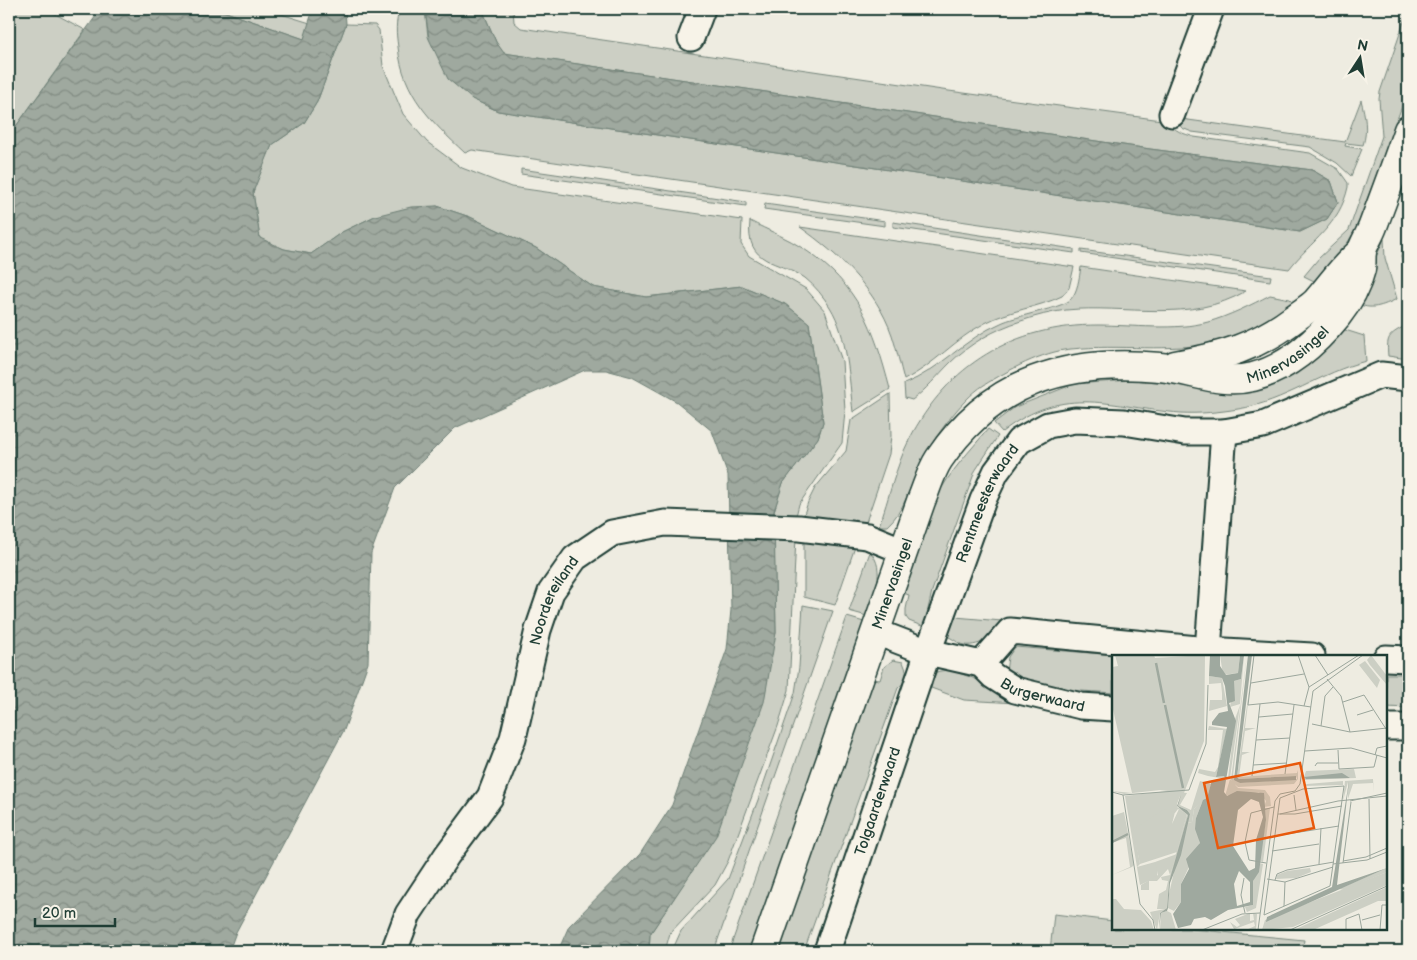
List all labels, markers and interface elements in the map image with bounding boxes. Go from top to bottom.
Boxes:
north arrow [1334,32,1384,82]
text: N [1356,36,1370,55]
street label: Minervasingel [1244,322,1333,388]
street label: Rentmeesterwaard [952,440,1023,565]
street label: Minervasingel [867,536,917,632]
street label: Noordereiland [525,552,583,647]
inset map [1112,655,1387,930]
street label: Burgerwaard [997,673,1087,716]
street label: Tolgaarderwaard [850,744,905,858]
scale bar [35,895,115,927]
text: 20 m [42,904,76,923]

